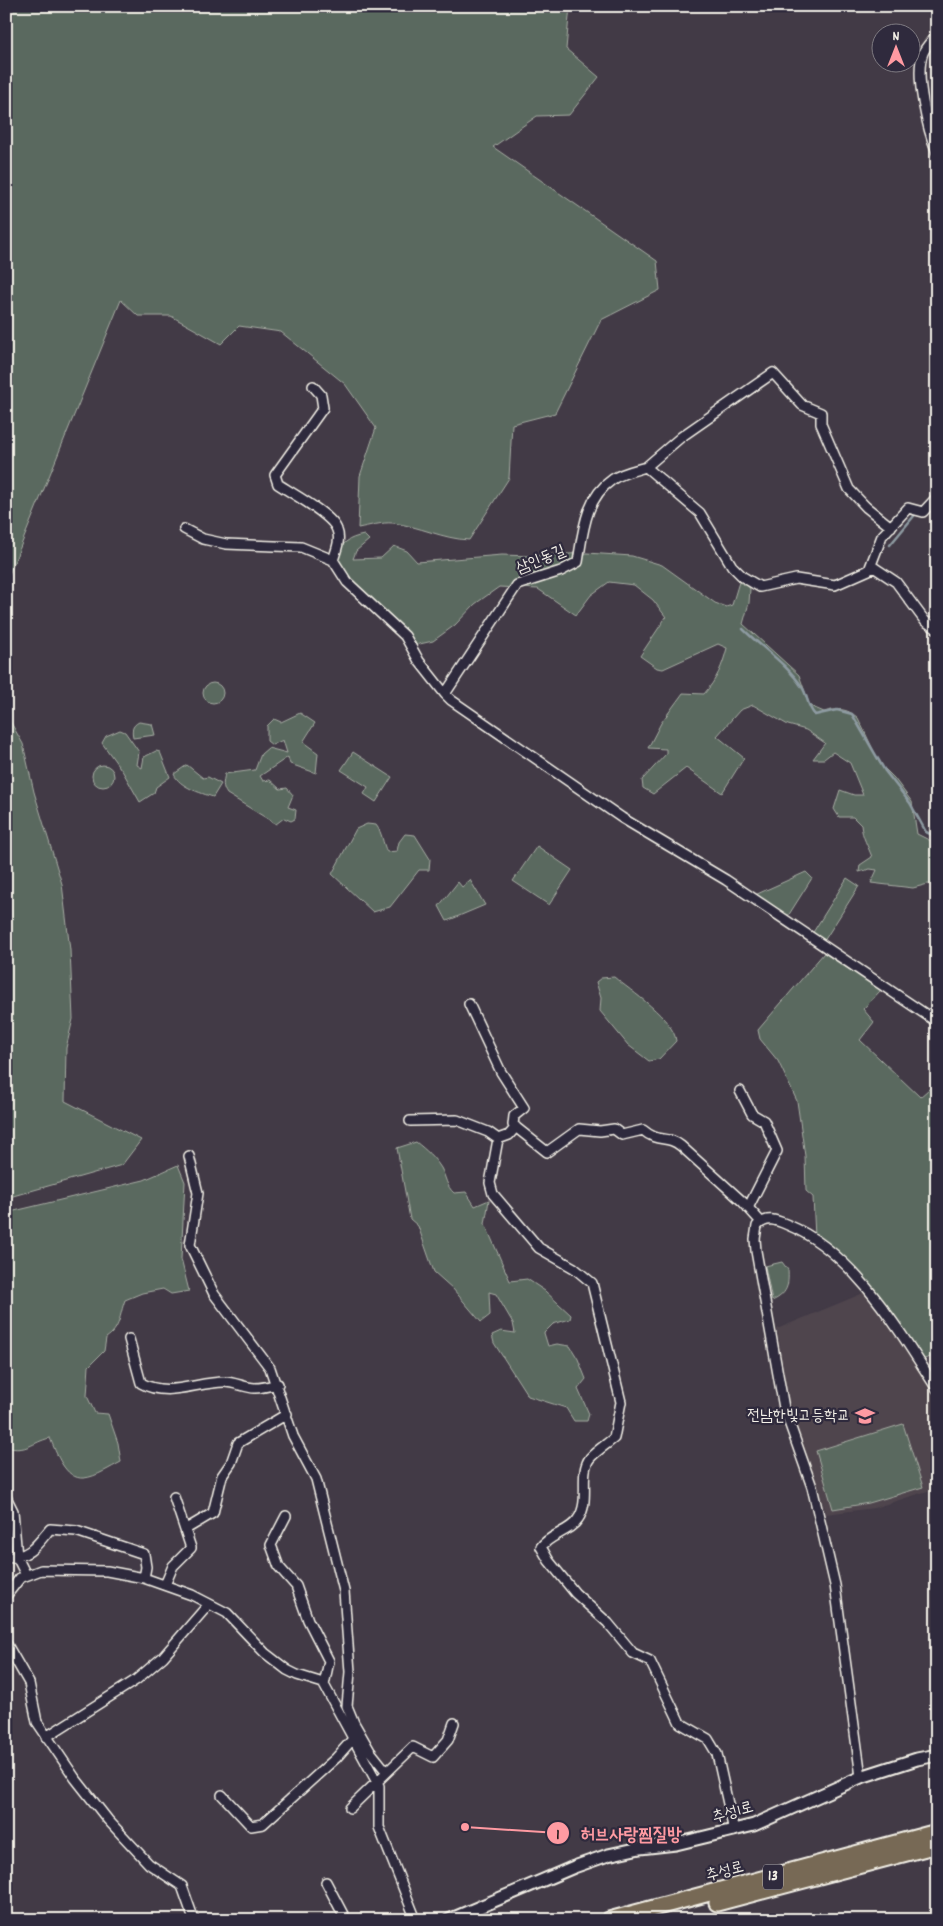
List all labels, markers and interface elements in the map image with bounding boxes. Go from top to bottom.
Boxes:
north arrow [870,22,920,72]
text: N [893,27,900,47]
street label: 삼인동길 [513,540,569,580]
place label: 전남한빛고등학교 [747,1405,850,1428]
school or university icon: 전남한빛고등학교 [854,1405,876,1427]
street label: 추성1로 [710,1796,756,1830]
callout: 허브사랑찜질방 [546,1817,692,1850]
text: 허브사랑찜질방 [580,1824,682,1849]
text: 1 [556,1825,560,1847]
street label: 추성로 [703,1856,747,1888]
road number: 13 [763,1864,783,1890]

